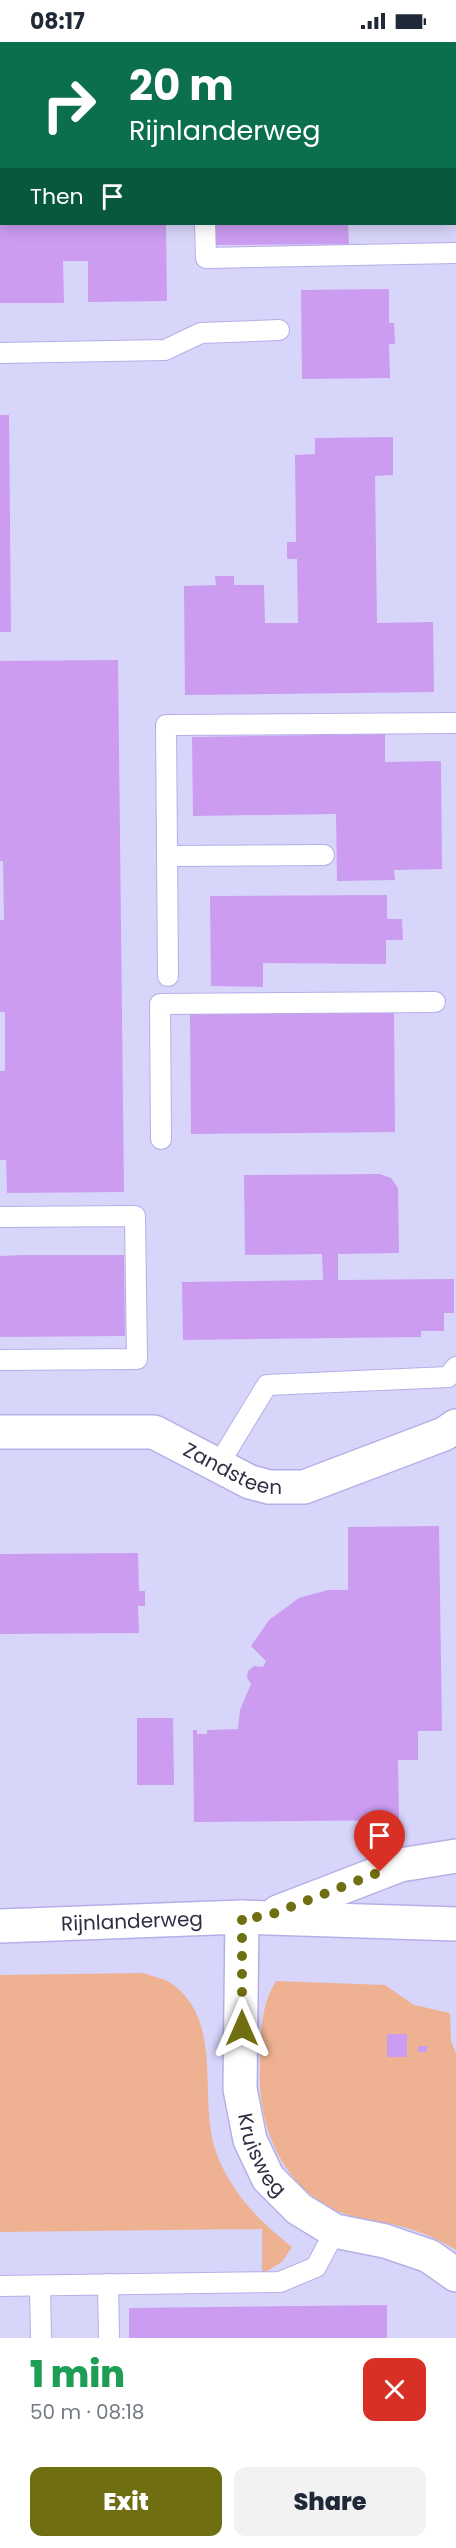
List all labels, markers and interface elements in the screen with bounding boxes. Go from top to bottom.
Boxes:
text: 08:17 [30,6,85,37]
text: 20 m [129,56,234,115]
icon: right [30,66,108,144]
text: Rijnlanderweg [129,112,320,149]
icon: arrive [96,180,129,213]
text: Then [30,181,84,212]
street label: Zandsteen [179,1436,282,1501]
pin [354,1810,405,1872]
icon: arrive [363,1819,396,1852]
street label: Rijnlanderweg [60,1904,203,1938]
position arrow [210,1996,274,2060]
street label: Kruisweg [231,2111,293,2203]
text: 1 min [30,2349,125,2400]
button: close [363,2358,426,2421]
text: 50 m · 08:18 [30,2398,144,2426]
button: Exit [30,2467,222,2536]
button: Share [234,2467,426,2536]

